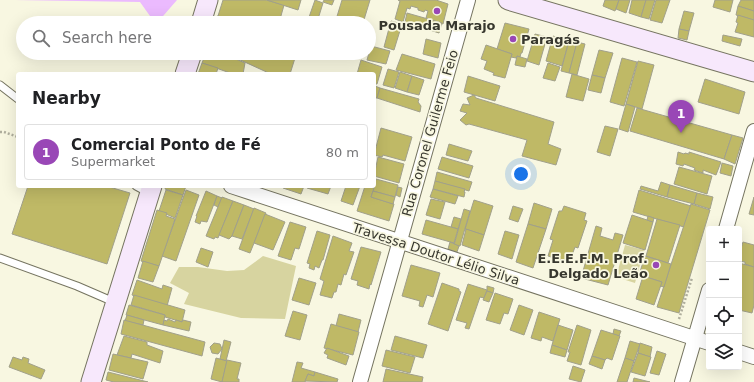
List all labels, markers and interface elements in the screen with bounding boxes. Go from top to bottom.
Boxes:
marker: Pousada Marajo [432,6,442,16]
search box [16,16,376,60]
place label: Pousada Marajo [378,18,496,33]
icon: search [30,27,52,49]
text: Search here [62,29,152,47]
place label: Paragás [521,32,580,47]
marker: Paragás [508,34,518,44]
street label: Rua Coronel Guilerme Feio [399,48,461,218]
text: Nearby [32,88,101,108]
pin: 1 [668,100,694,133]
text: Comercial Ponto de Fé [71,136,261,154]
text: 1 [41,145,51,160]
text: 80 m [326,145,359,160]
text: Supermarket [71,154,155,169]
your location [511,164,531,184]
street label: Travessa Doutor Lélio Silva [350,220,521,288]
map controls [706,226,742,370]
button: + [706,226,742,262]
place label: E.E.E.F.M. Prof. Delgado Leão [537,251,648,281]
marker: E.E.E.F.M. Prof. Delgado Leão [651,260,661,270]
button: − [706,262,742,298]
button: locate [706,298,742,334]
button: layers [706,334,742,370]

